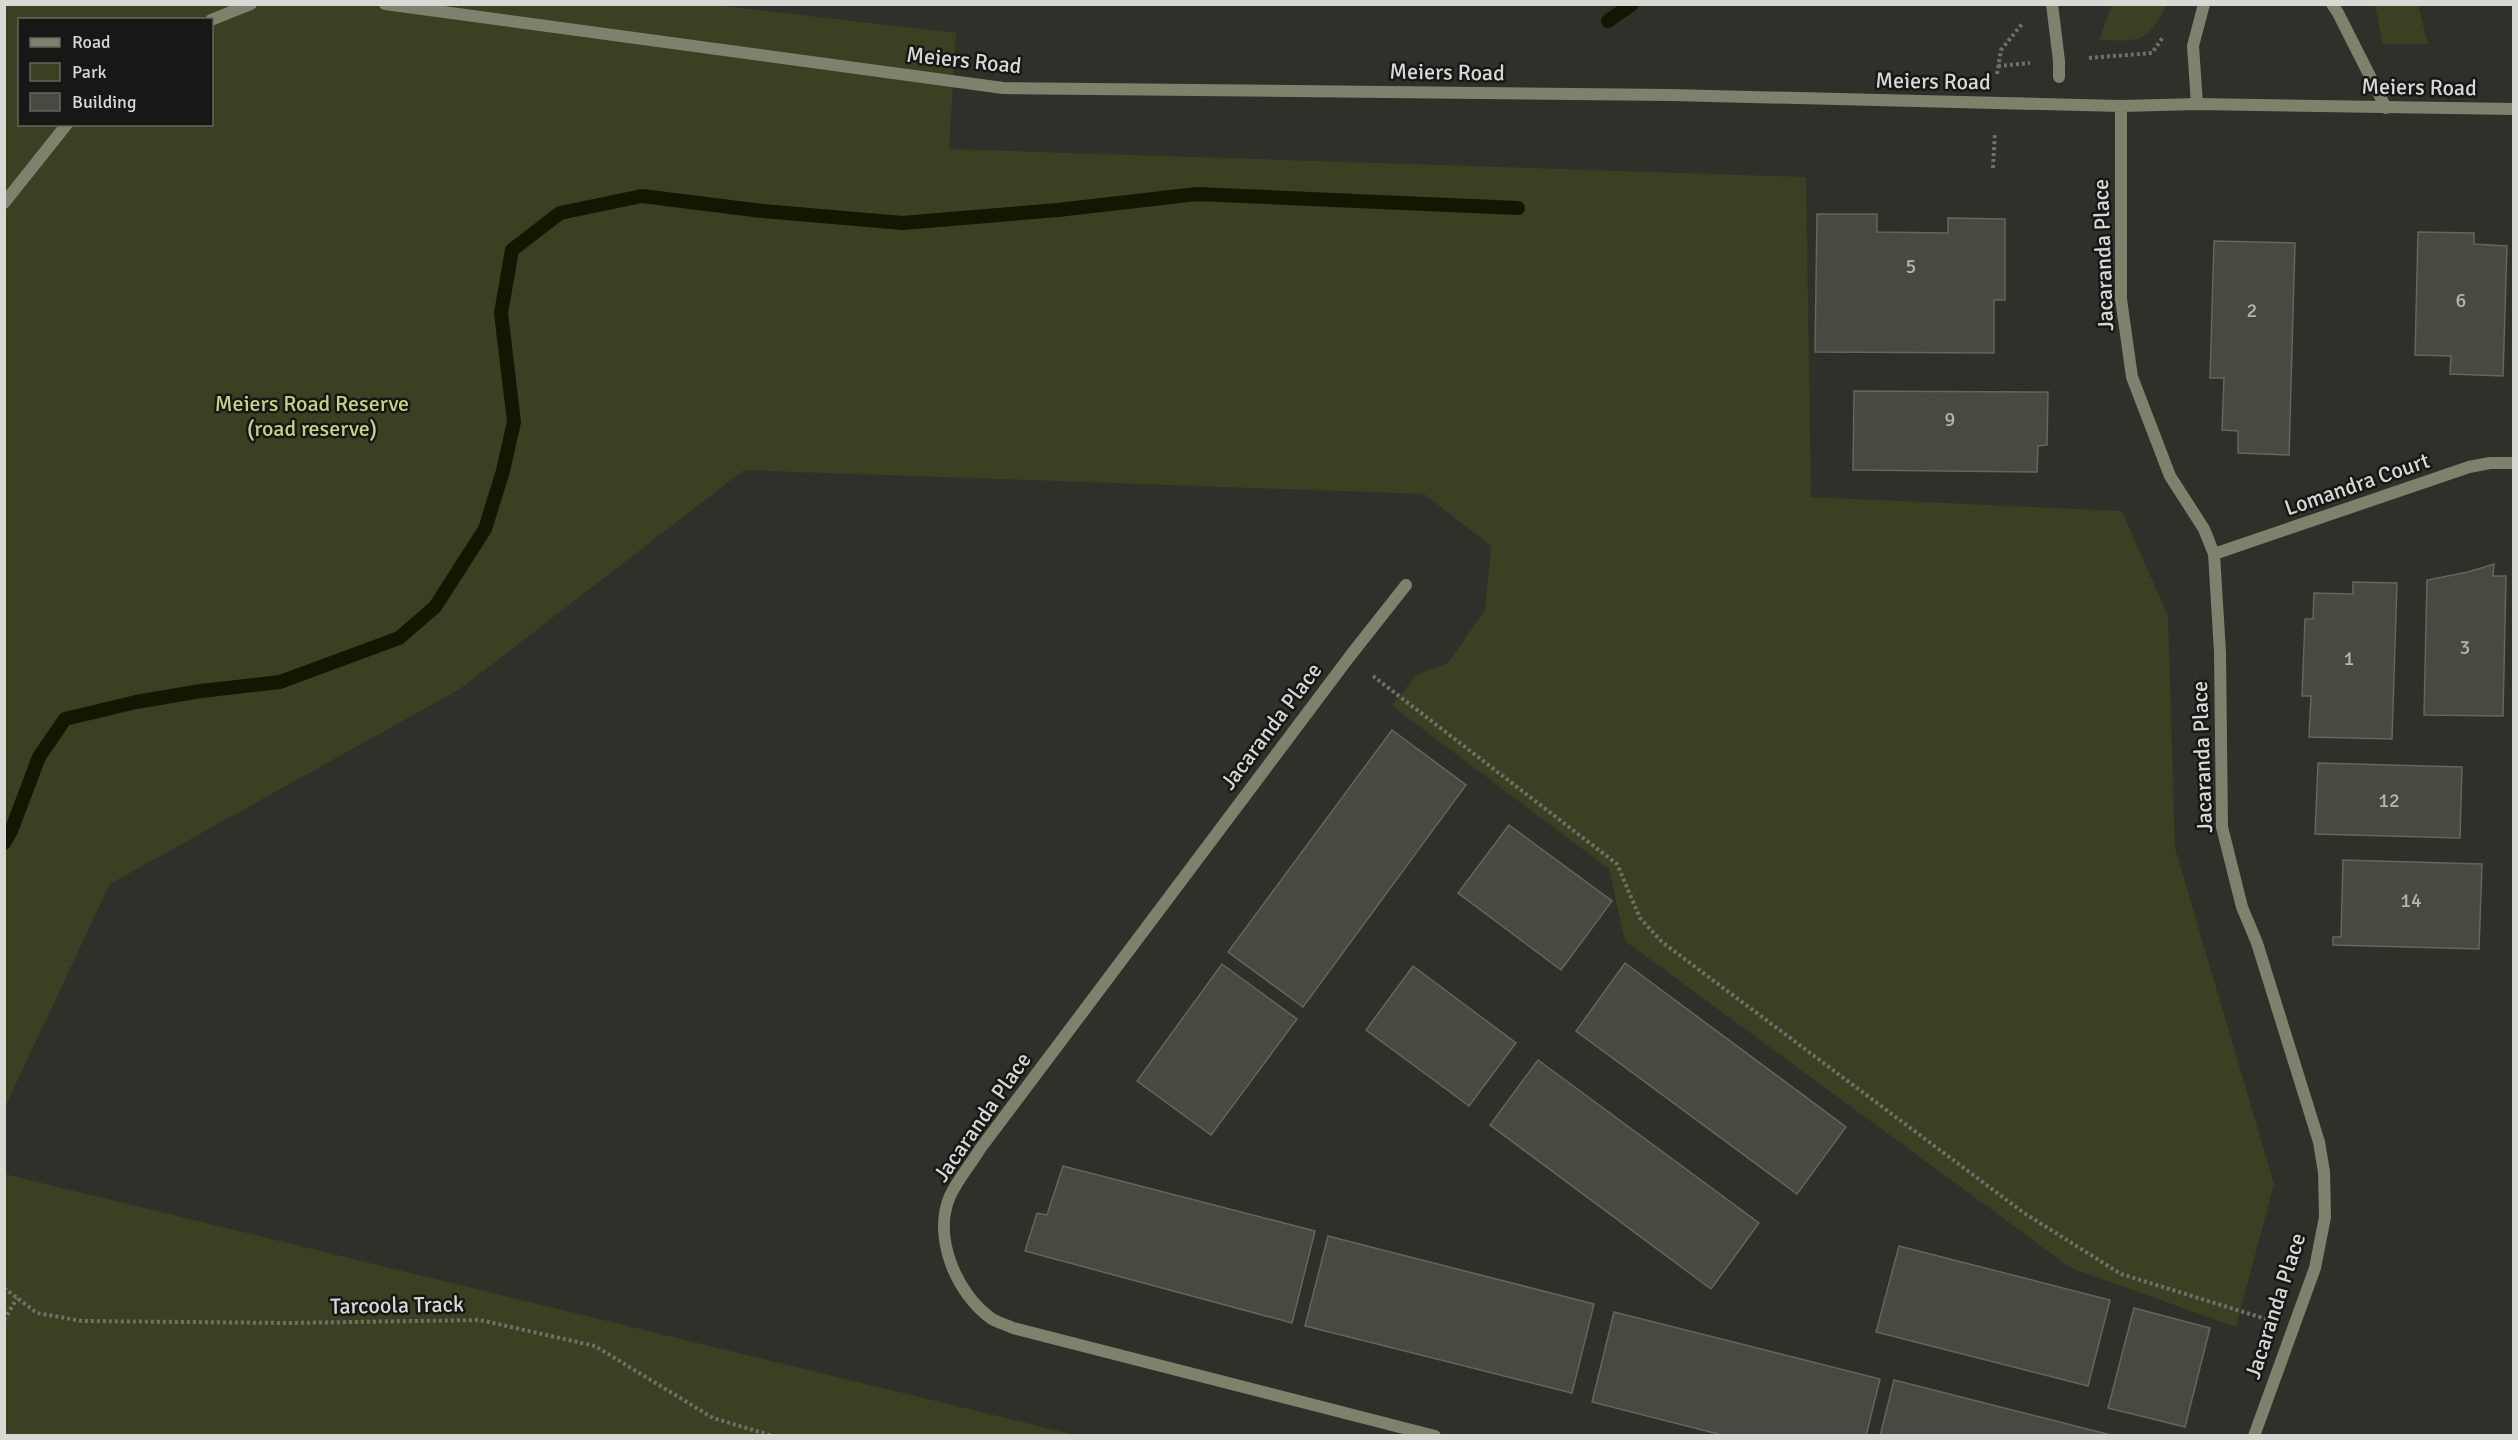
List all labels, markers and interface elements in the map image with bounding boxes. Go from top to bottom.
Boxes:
legend [18,18,213,126]
text: Road [72,31,111,53]
street label: Meiers Road [905,41,1023,79]
street label: Meiers Road [1389,57,1505,87]
text: Park [72,61,107,83]
street label: Meiers Road [1875,66,1991,96]
street label: Meiers Road [2361,72,2477,102]
text: Building [72,91,136,113]
street label: Jacaranda Place [2087,179,2119,331]
house number: 5 [1906,254,1916,279]
house number: 6 [2456,288,2466,313]
house number: 2 [2247,298,2257,323]
park label: Meiers Road Reserve (road reserve) [215,390,409,442]
house number: 9 [1945,407,1955,432]
street label: Lomandra Court [2281,446,2433,521]
house number: 3 [2460,635,2470,660]
house number: 1 [2344,646,2354,671]
street label: Jacaranda Place [1215,657,1327,795]
street label: Jacaranda Place [2186,681,2218,833]
house number: 12 [2378,788,2400,813]
house number: 14 [2400,888,2422,913]
street label: Jacaranda Place [927,1047,1037,1187]
street label: Jacaranda Place [2239,1230,2311,1382]
street label: Tarcoola Track [330,1290,464,1320]

